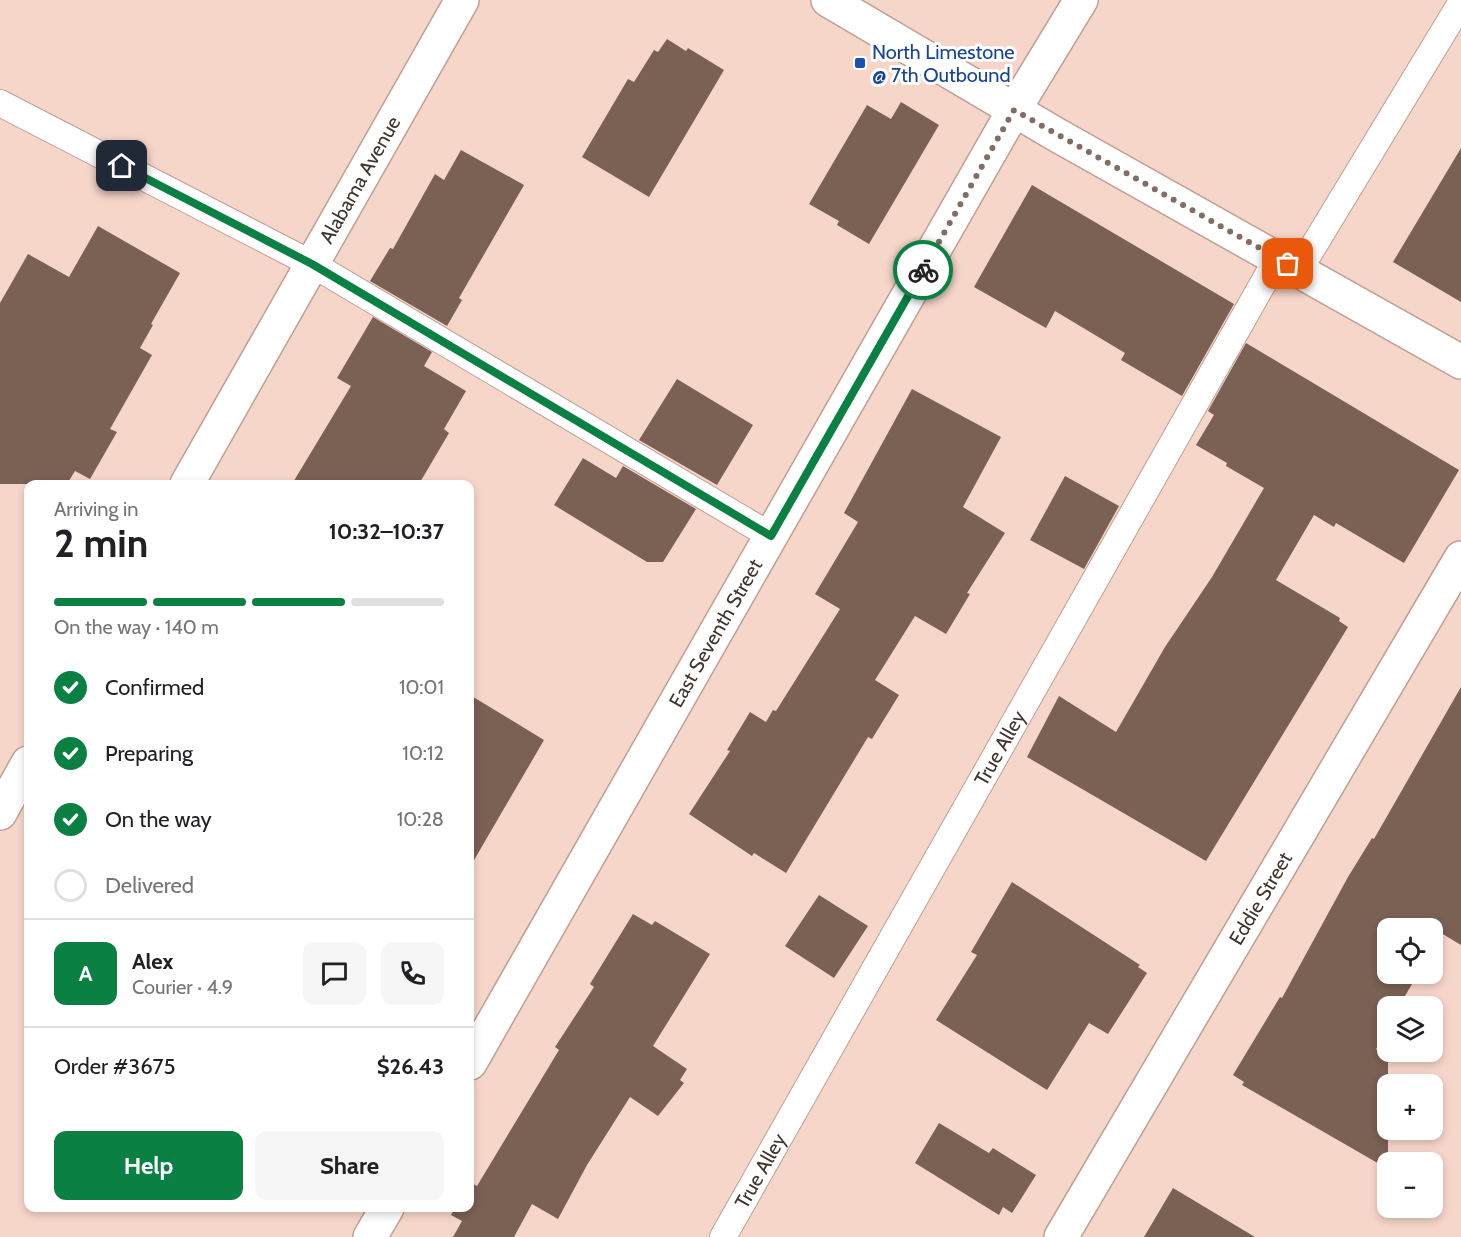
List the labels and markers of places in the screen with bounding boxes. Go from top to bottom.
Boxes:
place label: North Limestone @ 7th Outbound [872,40,1015,87]
marker: North Limestone @ 7th Outbound [853,56,867,70]
pin [96,140,147,191]
pin [1262,238,1313,289]

